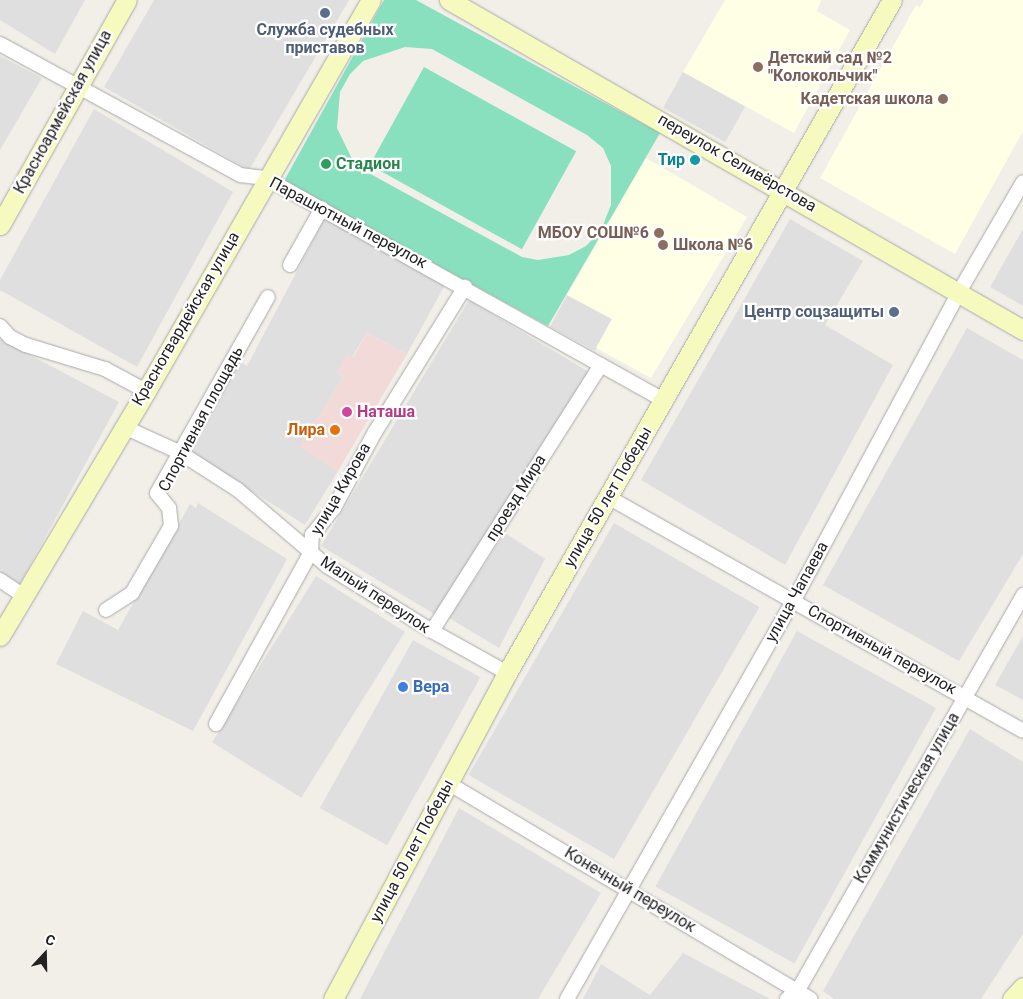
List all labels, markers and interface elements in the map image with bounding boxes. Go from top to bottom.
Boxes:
marker: Служба судебных приставов [319,7,331,19]
place label: Служба судебных приставов [256,20,394,58]
street label: Красноармейская улица [10,27,116,197]
place label: Детский сад №2 "Колокольчик" [768,48,892,86]
marker: Детский сад №2 "Колокольчик" [752,61,764,73]
place label: Кадетская школа [801,89,933,109]
marker: Кадетская школа [937,93,949,105]
street label: переулок Селивёрстова [654,110,820,216]
place label: Тир [658,150,685,170]
place label: Стадион [336,154,400,174]
marker: Тир [689,154,701,166]
marker: Стадион [320,158,332,170]
street label: Парашютный переулок [266,173,430,273]
place label: МБОУ СОШ№6 [538,223,649,243]
marker: МБОУ СОШ№6 [653,227,665,239]
street label: Красногвардейская улица [128,229,244,409]
place label: Школа №6 [673,235,753,255]
marker: Школа №6 [657,239,669,251]
place label: Центр соцзащиты [744,302,884,322]
marker: Центр соцзащиты [888,306,900,318]
street label: Спортивная площадь [155,343,247,495]
place label: Наташа [357,402,415,422]
marker: Наташа [341,406,353,418]
place label: Лира [287,420,325,440]
street label: улица 50 лет Победы [560,423,656,571]
marker: Лира [329,424,341,436]
street label: улица Кирова [307,440,375,538]
street label: проезд Мира [482,451,550,545]
street label: улица Чапаева [761,538,833,646]
street label: Малый переулок [317,552,433,638]
street label: Спортивный переулок [804,601,960,699]
place label: Вера [413,677,449,697]
marker: Вера [397,681,409,693]
street label: Коммунистическая улица [850,709,964,887]
street label: улица 50 лет Победы [366,776,458,926]
street label: Конечный переулок [561,843,699,937]
north arrow [20,929,70,979]
text: С [43,931,58,949]

